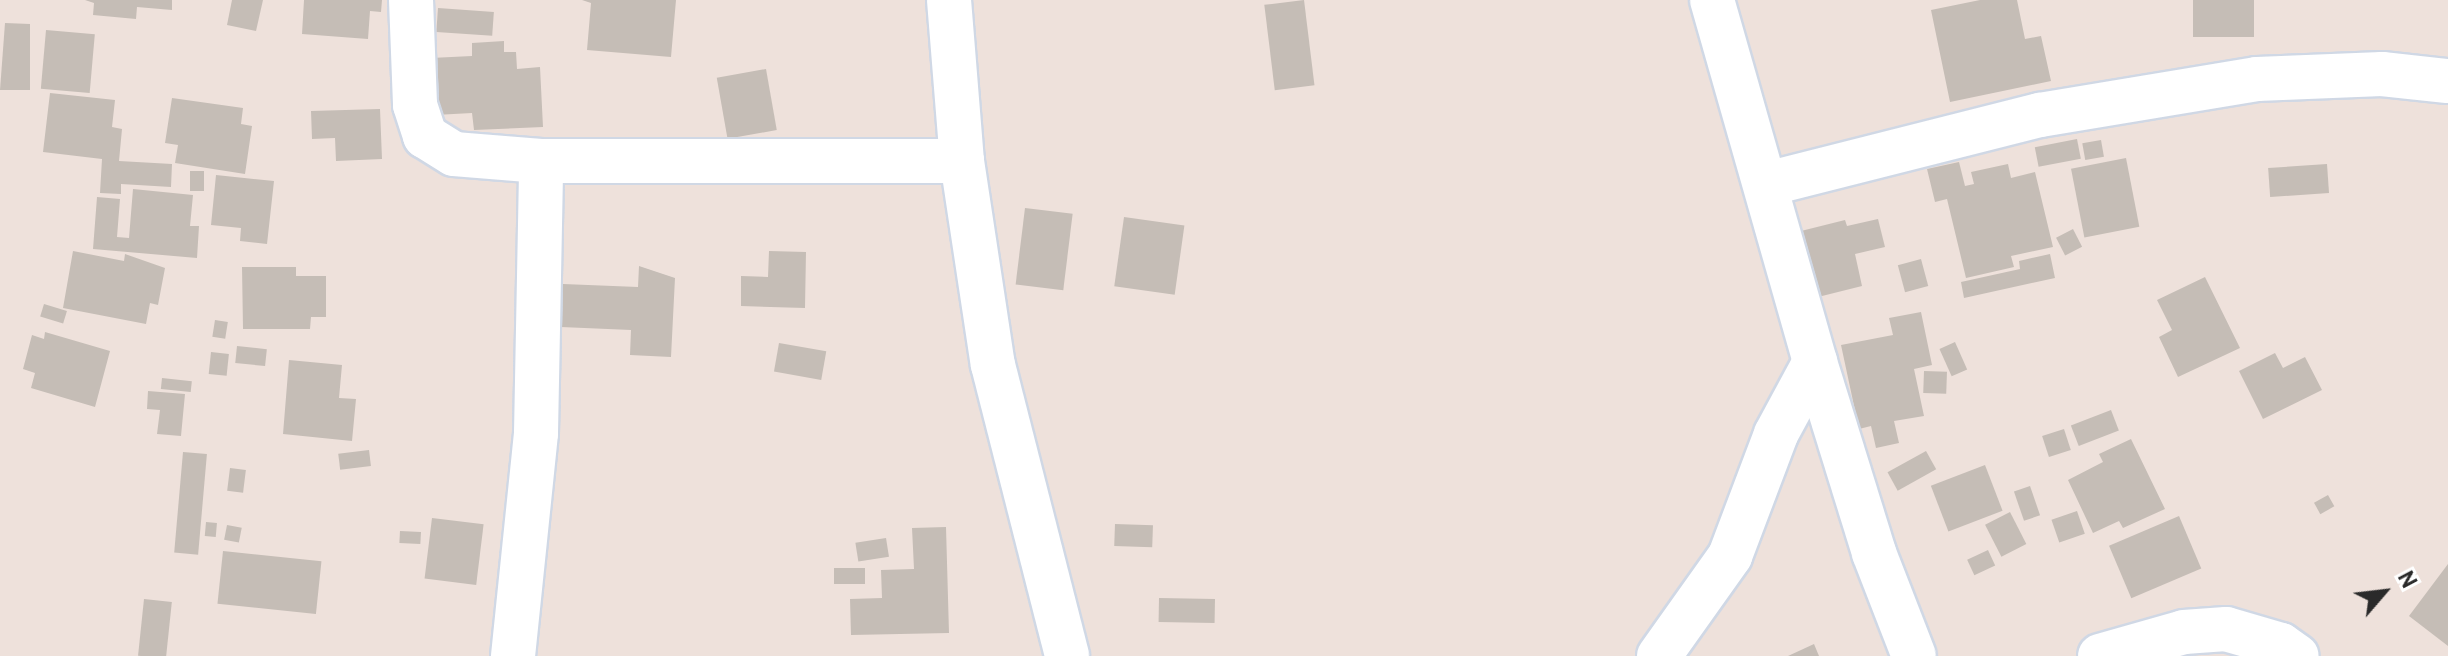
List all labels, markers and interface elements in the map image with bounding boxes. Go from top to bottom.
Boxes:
north arrow [2344,552,2424,632]
text: N [2390,567,2421,594]

